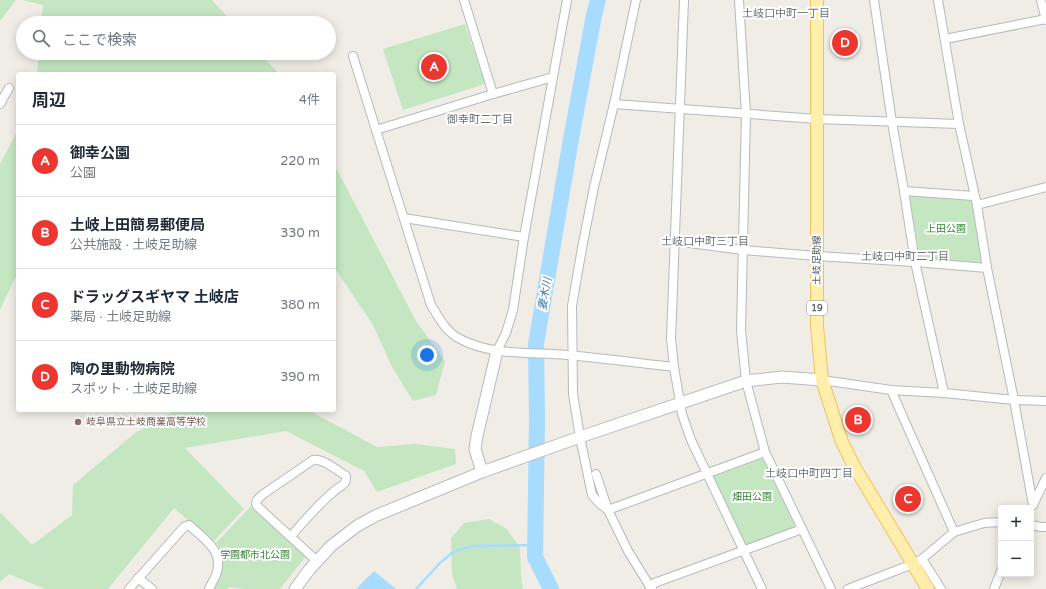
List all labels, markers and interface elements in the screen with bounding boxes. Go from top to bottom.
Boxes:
district label: 土岐口中町一丁目 [742,7,830,20]
search box [16,16,336,60]
icon: search [30,27,52,49]
pin: D [832,28,858,58]
text: ここで検索 [62,31,137,49]
pin: A [421,52,447,82]
text: 周辺 [32,90,66,111]
text: 4件 [299,92,320,108]
district label: 御幸町二丁目 [446,113,513,126]
text: 御幸公園 [70,144,130,162]
text: A [40,153,50,169]
text: 220 m [280,153,320,169]
text: 公園 [70,165,96,181]
text: 土岐上田簡易郵便局 [70,216,205,234]
park label: 上田公園 [926,223,966,235]
text: B [40,225,50,241]
text: 330 m [280,225,320,241]
district label: 土岐口中町三丁目 [661,235,749,248]
street label: 土岐足助線 [811,235,823,285]
text: 公共施設 · 土岐足助線 [70,237,197,253]
district label: 土岐口中町二丁目 [861,250,949,263]
water label: 妻木川 [536,276,554,311]
text: ドラッグスギヤマ 土岐店 [70,288,239,306]
text: C [40,297,50,313]
text: 380 m [280,297,320,313]
road number: 19 [807,301,827,315]
text: 薬局 · 土岐足助線 [70,309,171,325]
your location [417,345,437,365]
text: 陶の里動物病院 [70,360,175,378]
text: D [40,369,50,385]
text: 390 m [280,369,320,385]
text: スポット · 土岐足助線 [70,381,197,397]
pin: B [845,405,871,435]
place label: 岐阜県立土岐商業高等学校 [86,416,206,428]
marker: 岐阜県立土岐商業高等学校 [73,417,83,427]
district label: 土岐口中町四丁目 [765,467,853,480]
pin: C [895,484,921,514]
park label: 畑田公園 [732,491,772,503]
map controls [998,505,1034,577]
button: + [998,505,1034,541]
button: − [998,541,1034,577]
park label: 学園都市北公園 [220,549,290,561]

